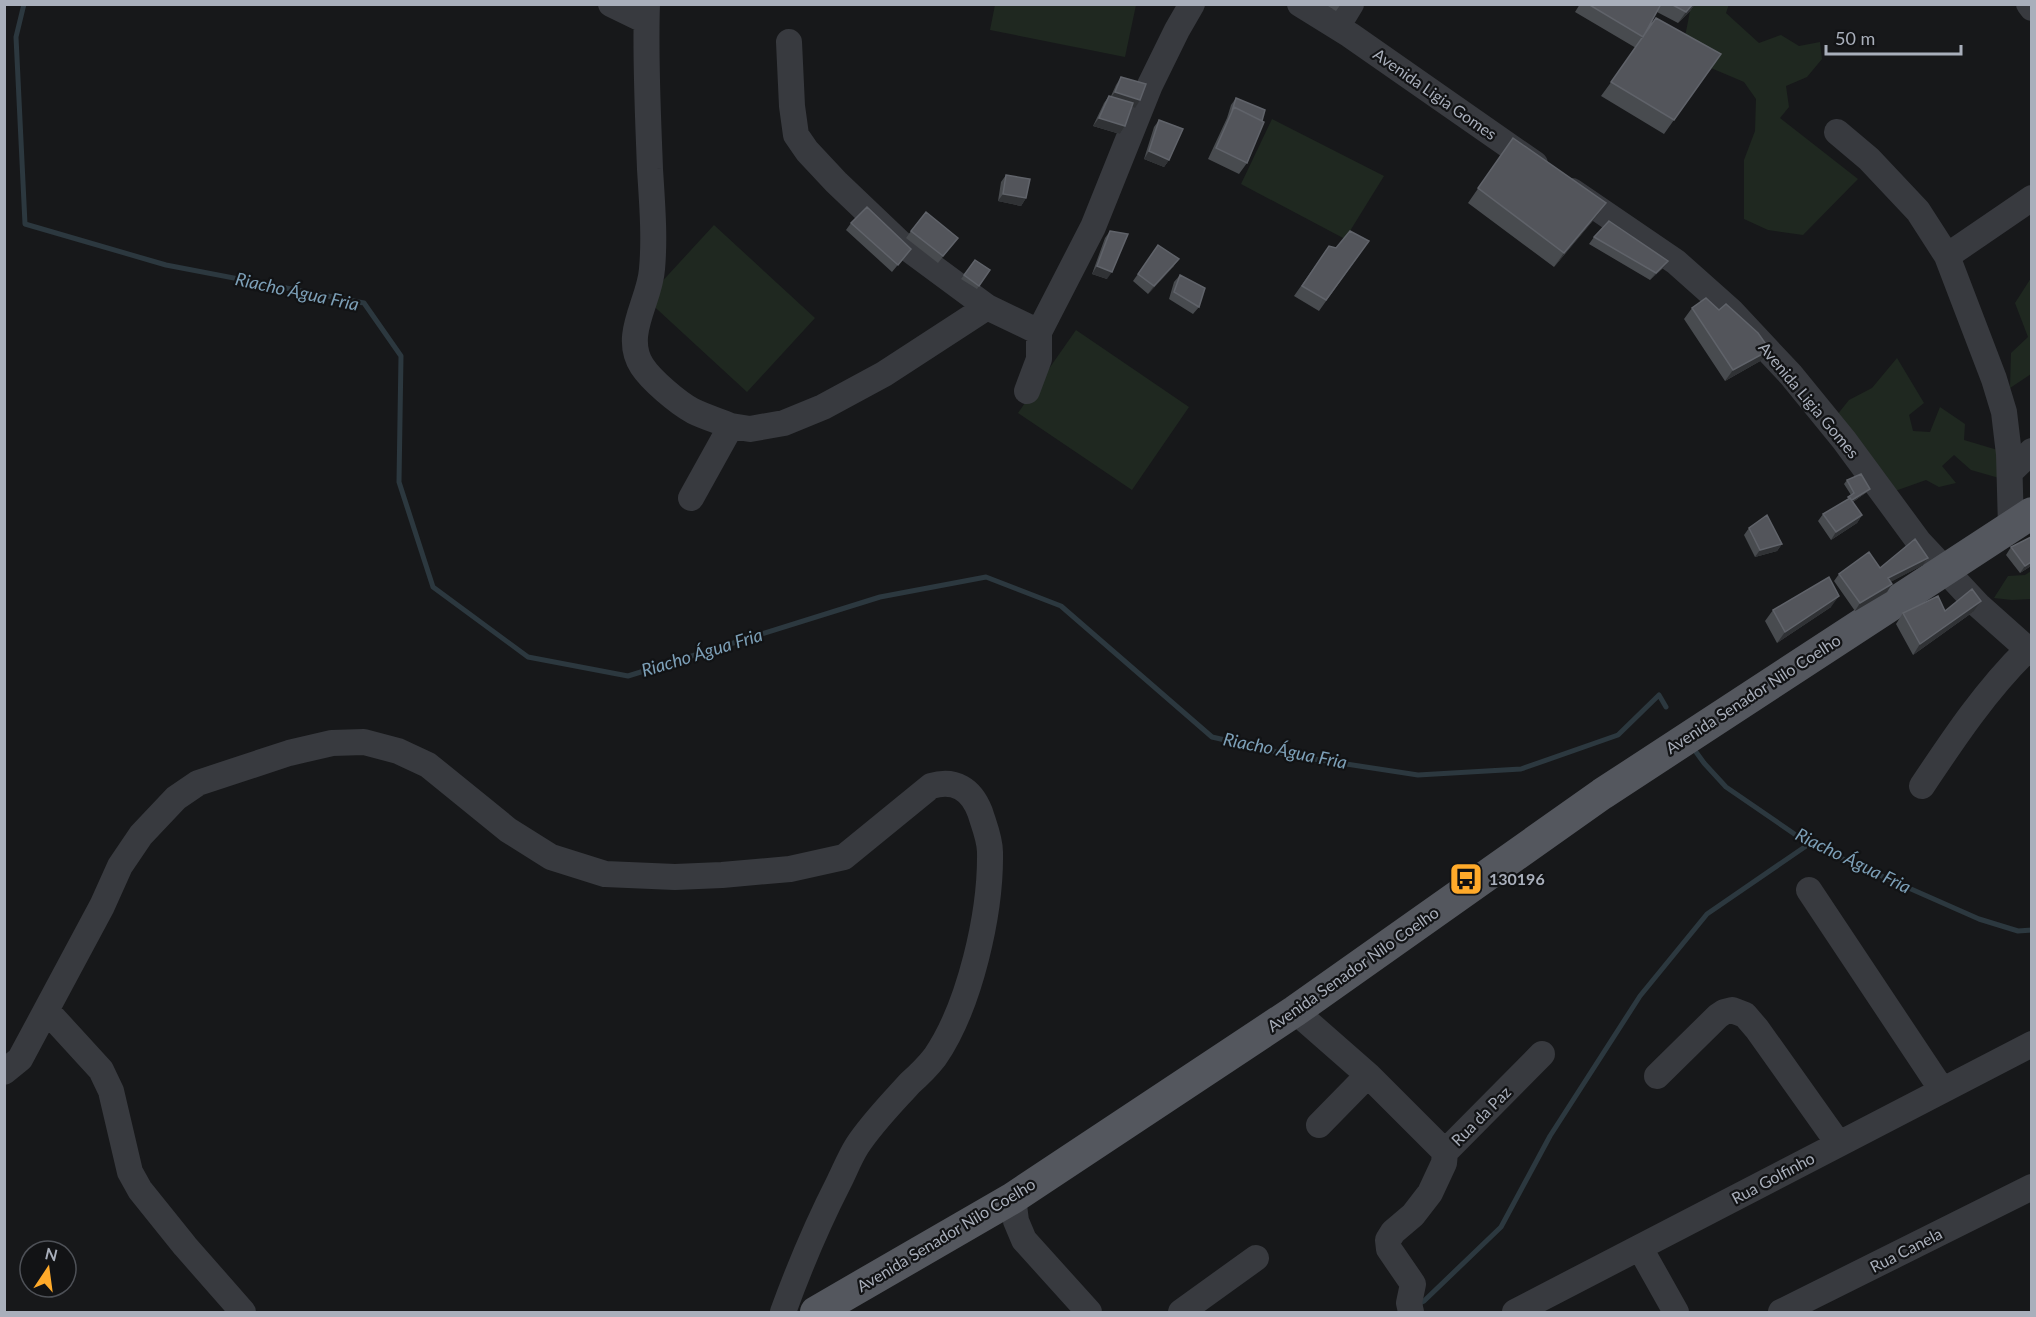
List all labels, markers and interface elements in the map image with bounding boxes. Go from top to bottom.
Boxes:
scale bar [1826,18,1961,56]
text: 50 m [1835,27,1875,49]
street label: Avenida Ligia Gomes [1370,44,1501,143]
water label: Riacho Água Fria [233,267,361,315]
street label: Avenida Ligia Gomes [1755,338,1864,462]
water label: Riacho Água Fria [638,623,765,681]
street label: Avenida Senador Nilo Coelho [1662,630,1844,757]
water label: Riacho Água Fria [1221,727,1349,773]
water label: Riacho Água Fria [1792,823,1915,898]
bus stop icon: 130196 [1448,861,1484,897]
place label: 130196 [1489,869,1545,888]
street label: Avenida Senador Nilo Coelho [1263,902,1442,1035]
street label: Rua da Paz [1447,1082,1514,1149]
street label: Rua Golfinho [1728,1148,1817,1207]
street label: Avenida Senador Nilo Coelho [853,1174,1038,1295]
street label: Rua Canela [1867,1223,1945,1276]
north arrow [18,1239,78,1299]
text: N [43,1243,60,1265]

